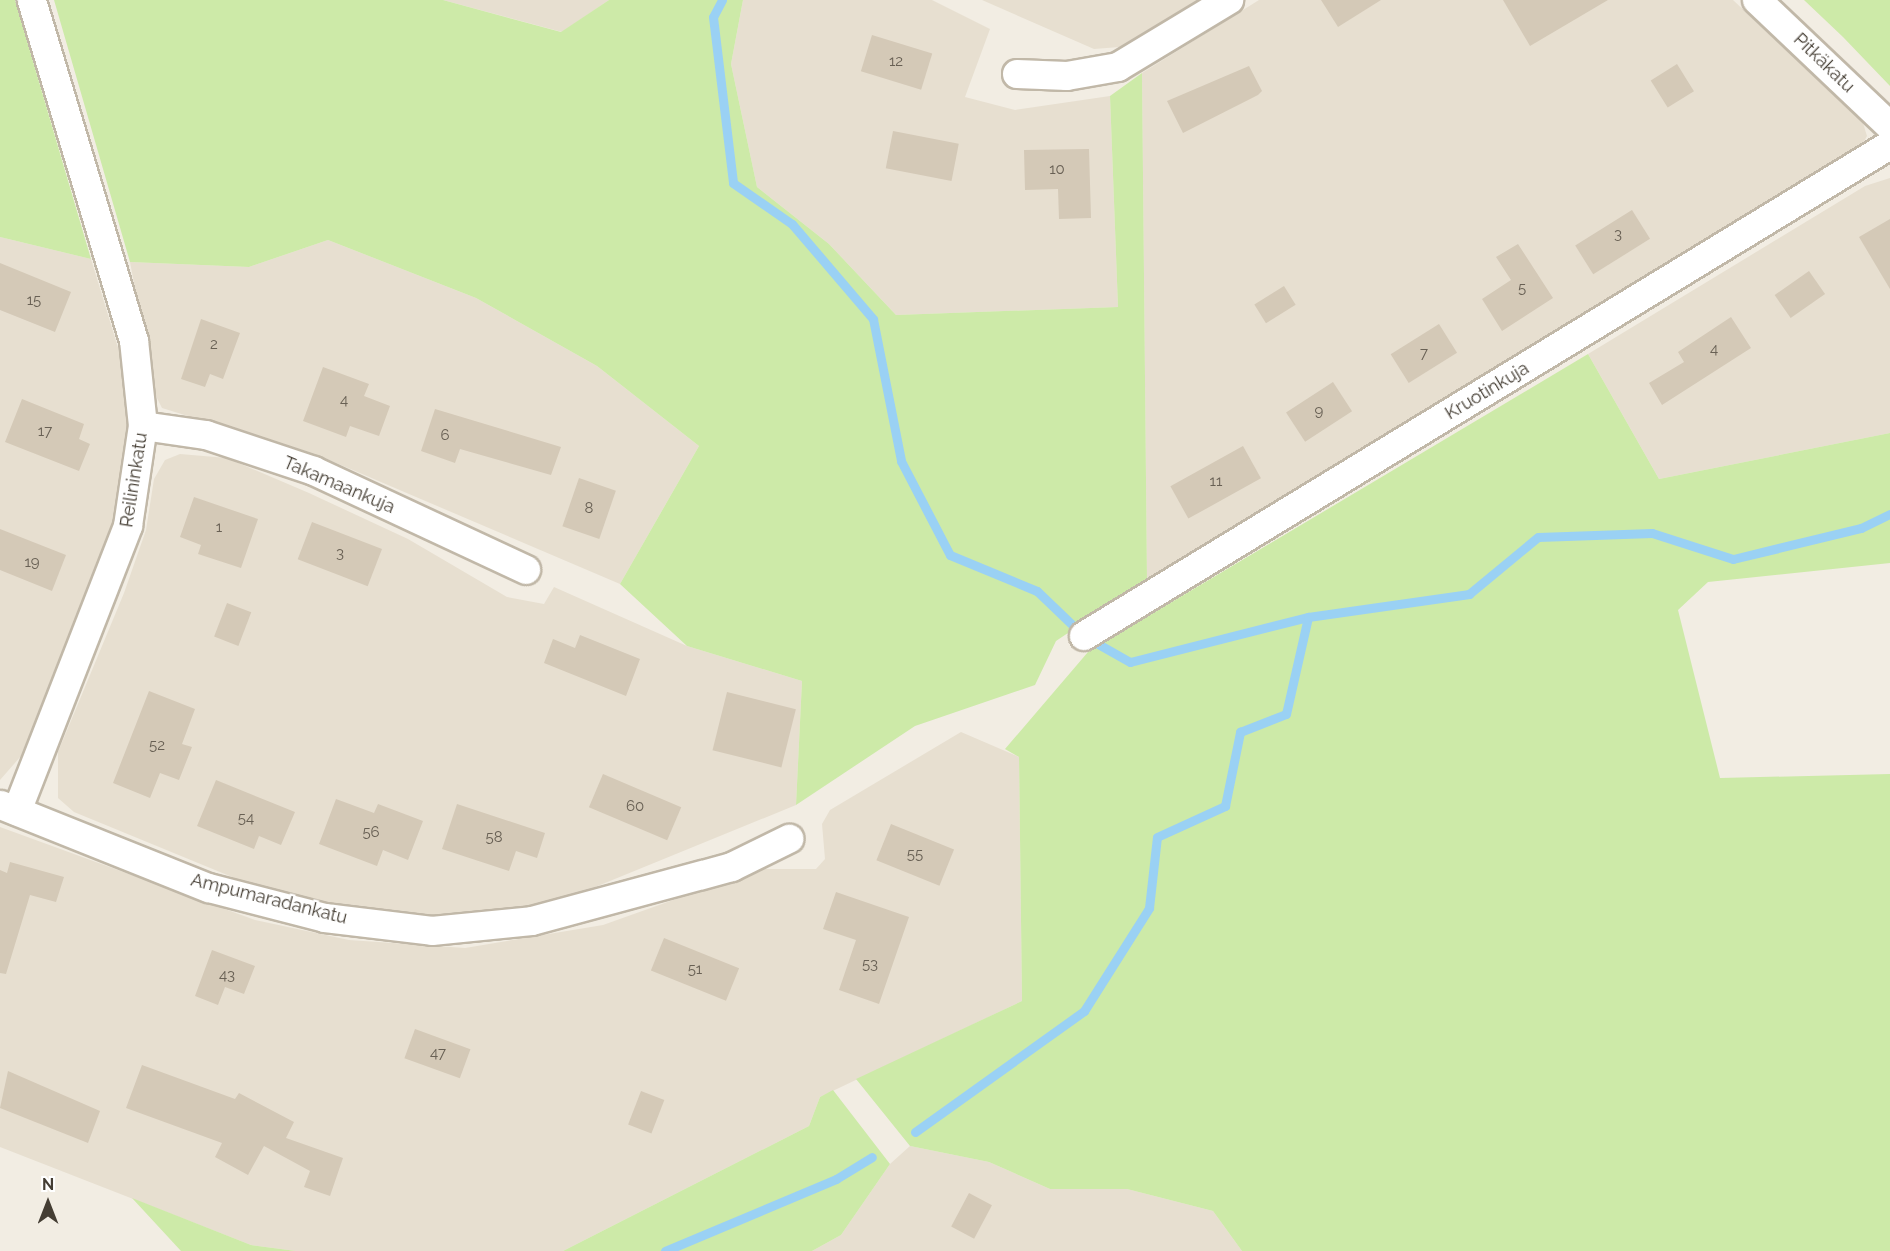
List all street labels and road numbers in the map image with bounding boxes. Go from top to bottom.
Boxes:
street label: Pitkäkatu [1789,29,1859,97]
street label: Kruotinkuja [1441,358,1533,424]
street label: Reilininkatu [116,431,152,529]
street label: Takamaankuja [280,452,398,518]
street label: Ampumaradankatu [189,869,349,929]

